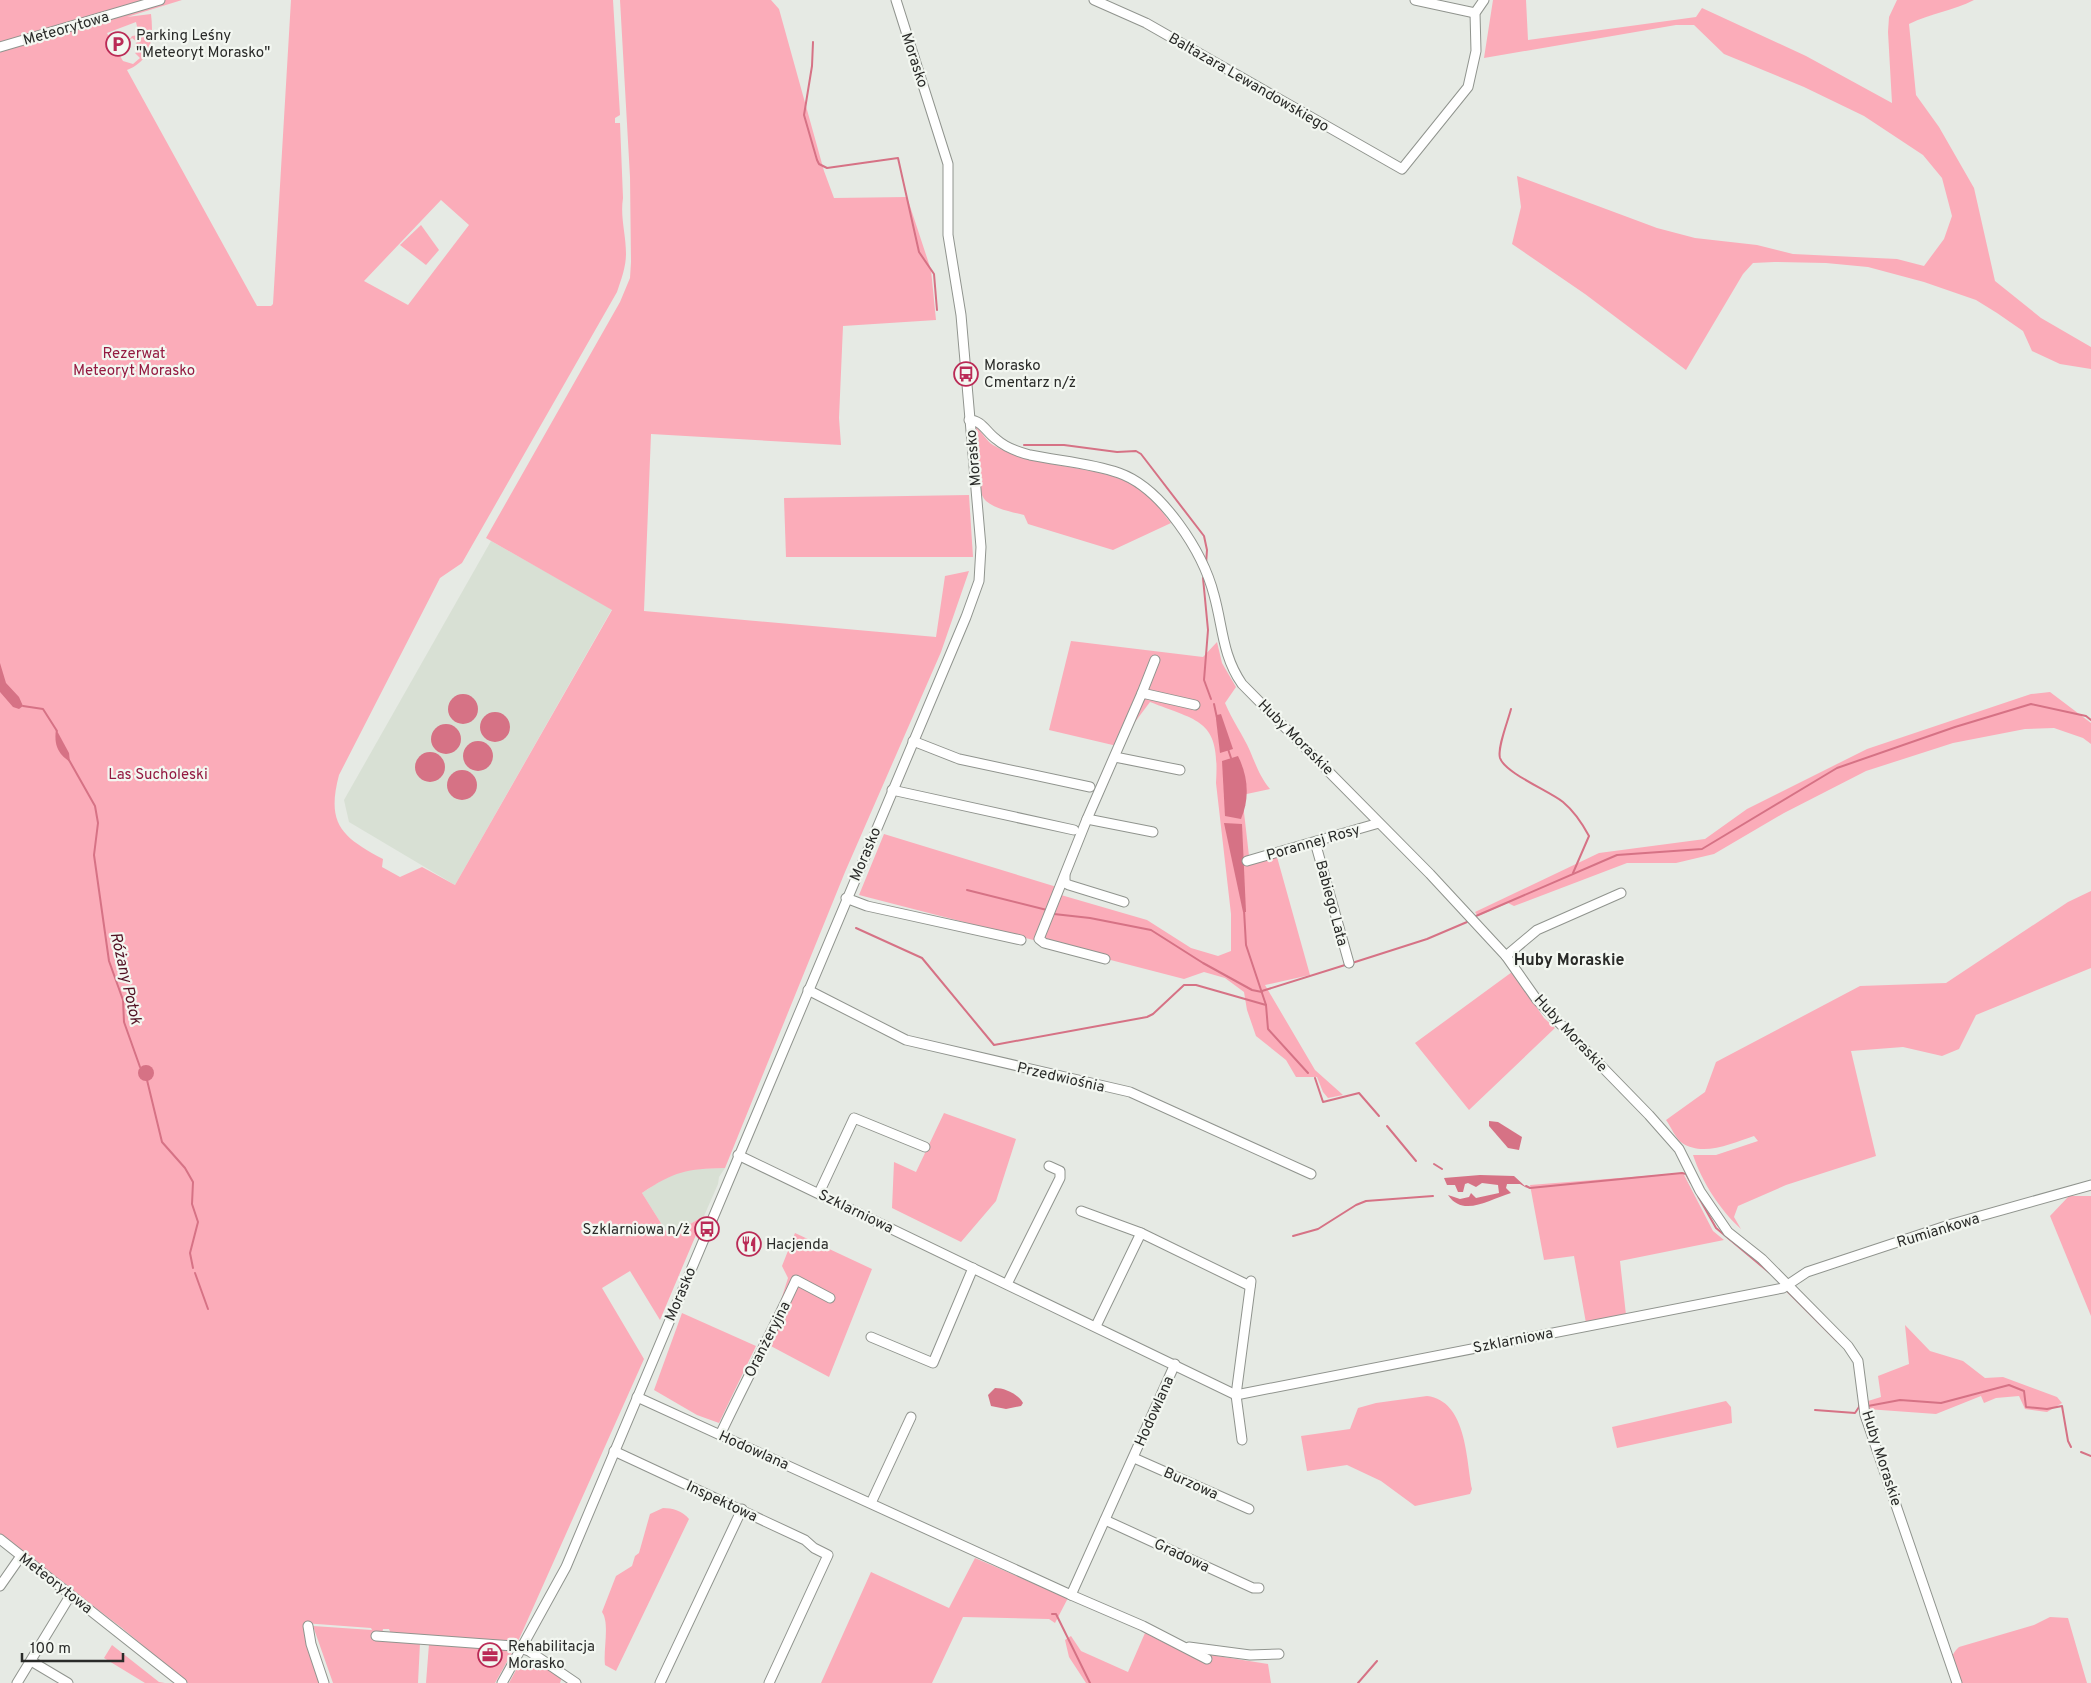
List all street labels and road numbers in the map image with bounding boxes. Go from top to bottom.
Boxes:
street label: Meteorytowa [21,8,112,51]
street label: Baltazara Lewandowskiego [1164,29,1332,137]
street label: Morasko [896,31,931,90]
street label: Morasko [963,429,986,487]
street label: Huby Moraskie [1253,696,1337,780]
street label: Porannej Rosy [1264,821,1363,866]
street label: Morasko [847,825,886,884]
street label: Babiego Lata [1310,858,1351,948]
street label: Huby Moraskie [1529,991,1611,1077]
street label: Przedwiośnia [1015,1059,1106,1098]
street label: Szklarniowa [815,1186,896,1239]
street label: Rumiankowa [1895,1210,1982,1253]
street label: Morasko [662,1265,701,1324]
street label: Oranżeryjna [741,1298,796,1381]
street label: Szklarniowa [1472,1324,1555,1359]
street label: Hodowlana [1131,1374,1179,1450]
street label: Huby Moraskie [1856,1408,1905,1509]
street label: Hodowlana [715,1427,791,1475]
street label: Burzowa [1160,1464,1221,1505]
street label: Inspektowa [683,1478,760,1527]
street label: Gradowa [1151,1535,1212,1577]
street label: Meteorytowa [14,1549,96,1619]

